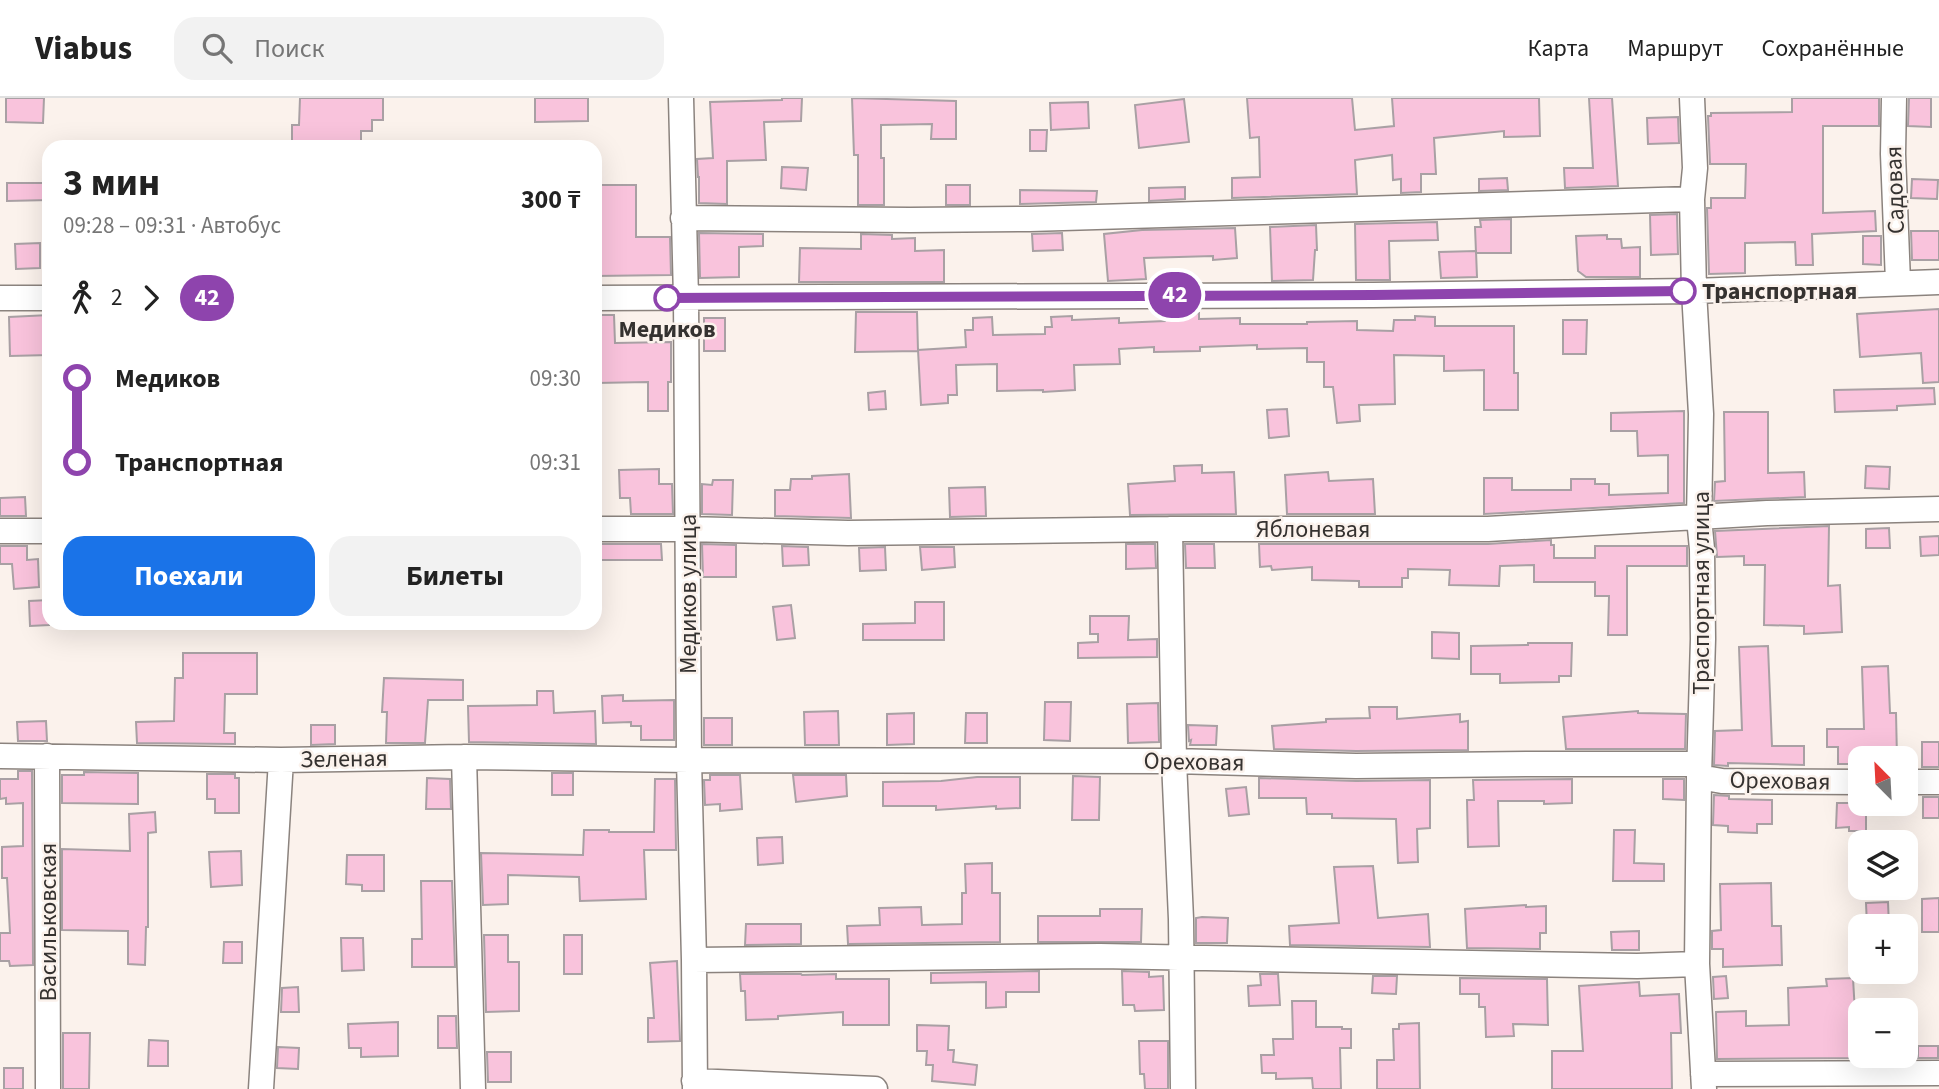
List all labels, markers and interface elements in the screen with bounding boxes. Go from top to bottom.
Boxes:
search box [174,17,664,80]
text: Viabus [35,25,132,72]
icon: search [198,29,236,67]
text: Поиск [254,30,324,67]
text: Карта [1528,31,1589,66]
text: Маршрут [1627,31,1723,66]
text: Сохранённые [1761,31,1904,66]
street label: Садовая [1876,145,1914,235]
text: 3 мин [63,156,160,210]
text: 300 ₸ [521,181,581,218]
text: 09:28 – 09:31 · Автобус [63,209,281,242]
line badge: 42 [1144,272,1206,318]
place label: Транспортная [1702,274,1857,309]
text: 42 [1162,277,1188,312]
marker: Транспортная [1670,278,1696,304]
icon: walk [63,279,101,317]
icon: forward [132,279,170,317]
text: 42 [194,280,220,315]
text: 2 [111,281,122,314]
marker: Медиков [654,285,680,311]
place label: Медиков [618,312,716,347]
text: Медиков [115,360,220,397]
text: 09:30 [530,362,581,395]
text: Транспортная [115,444,283,481]
text: 09:31 [530,446,581,479]
street label: Траспортная улица [1684,491,1719,695]
street label: Яблоневая [1256,512,1370,547]
street label: Медиков улица [671,514,706,674]
button: Поехали [63,536,315,616]
button: Билеты [329,536,581,616]
street label: Зеленая [300,741,388,777]
street label: Ореховая [1143,744,1245,780]
north arrow [1848,746,1918,816]
map controls [1848,746,1918,1068]
street label: Ореховая [1729,763,1831,799]
button: layers [1848,830,1918,900]
street label: Васильковская [31,843,66,1001]
button: + [1848,914,1918,984]
button: − [1848,998,1918,1068]

